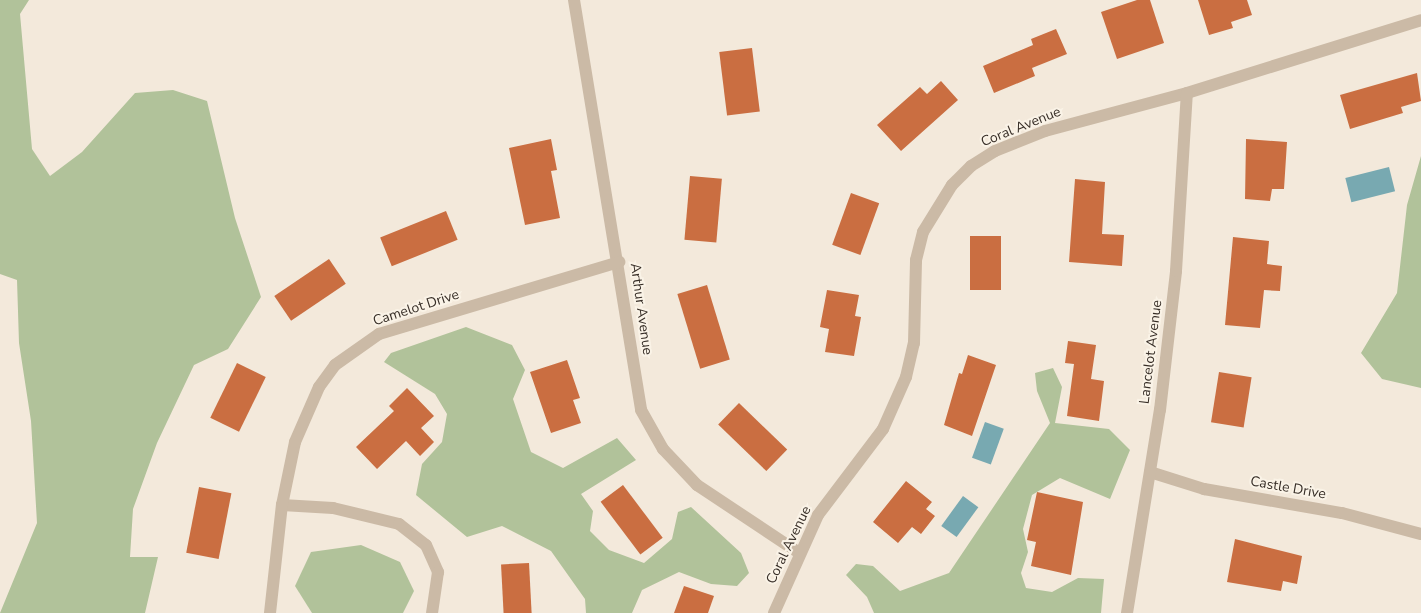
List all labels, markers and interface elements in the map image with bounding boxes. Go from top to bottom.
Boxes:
street label: Coral Avenue [979,103,1063,151]
street label: Arthur Avenue [626,262,656,356]
street label: Camelot Drive [371,286,461,330]
street label: Lancelot Avenue [1136,299,1166,405]
street label: Castle Drive [1249,473,1327,503]
street label: Coral Avenue [763,503,815,587]

